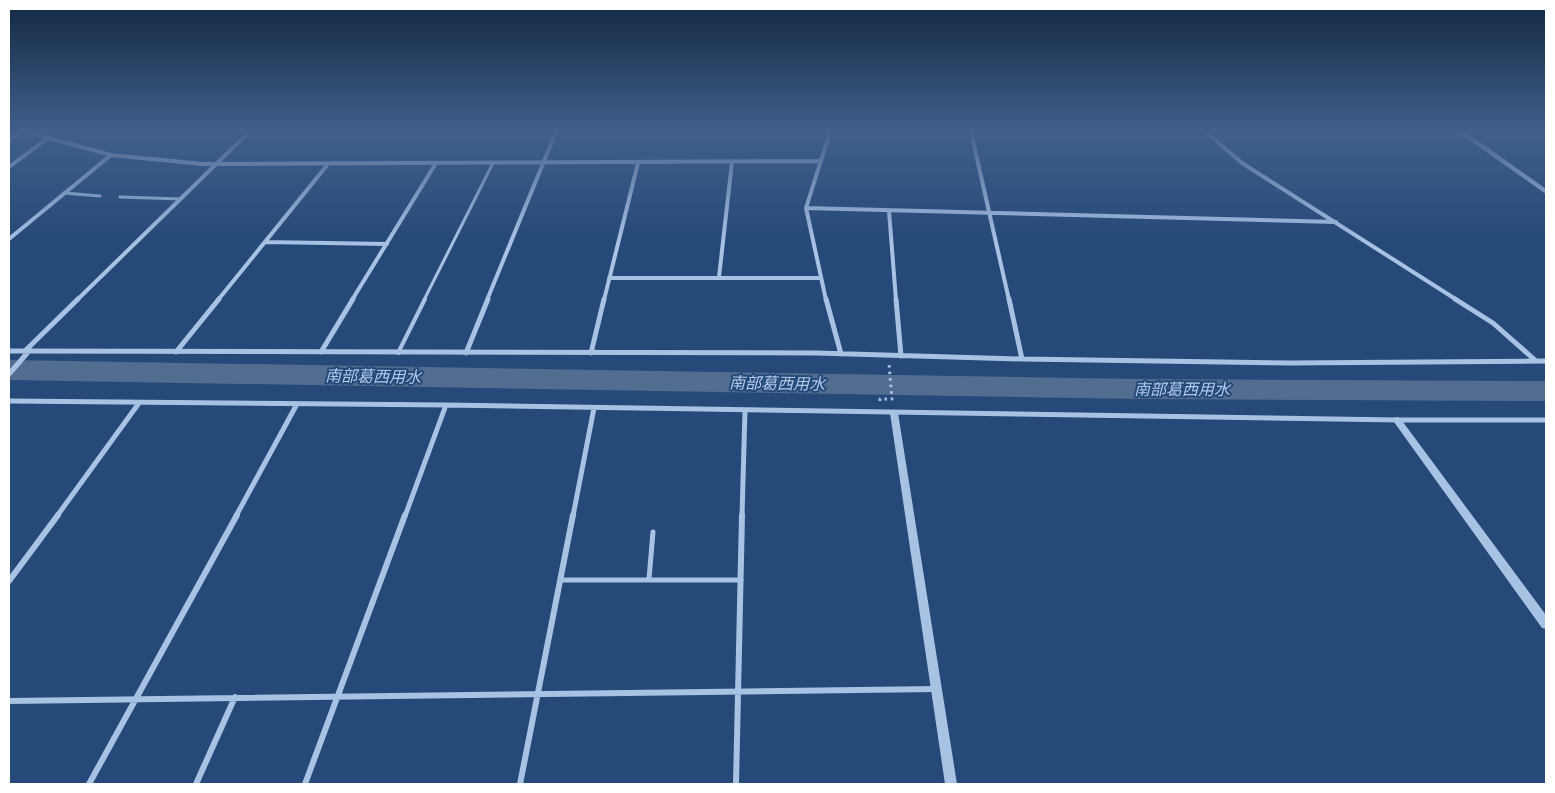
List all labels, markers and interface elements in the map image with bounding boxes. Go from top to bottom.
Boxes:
water label: 南部葛西用水 [325,363,423,389]
water label: 南部葛西用水 [729,370,827,396]
water label: 南部葛西用水 [1134,377,1232,401]

